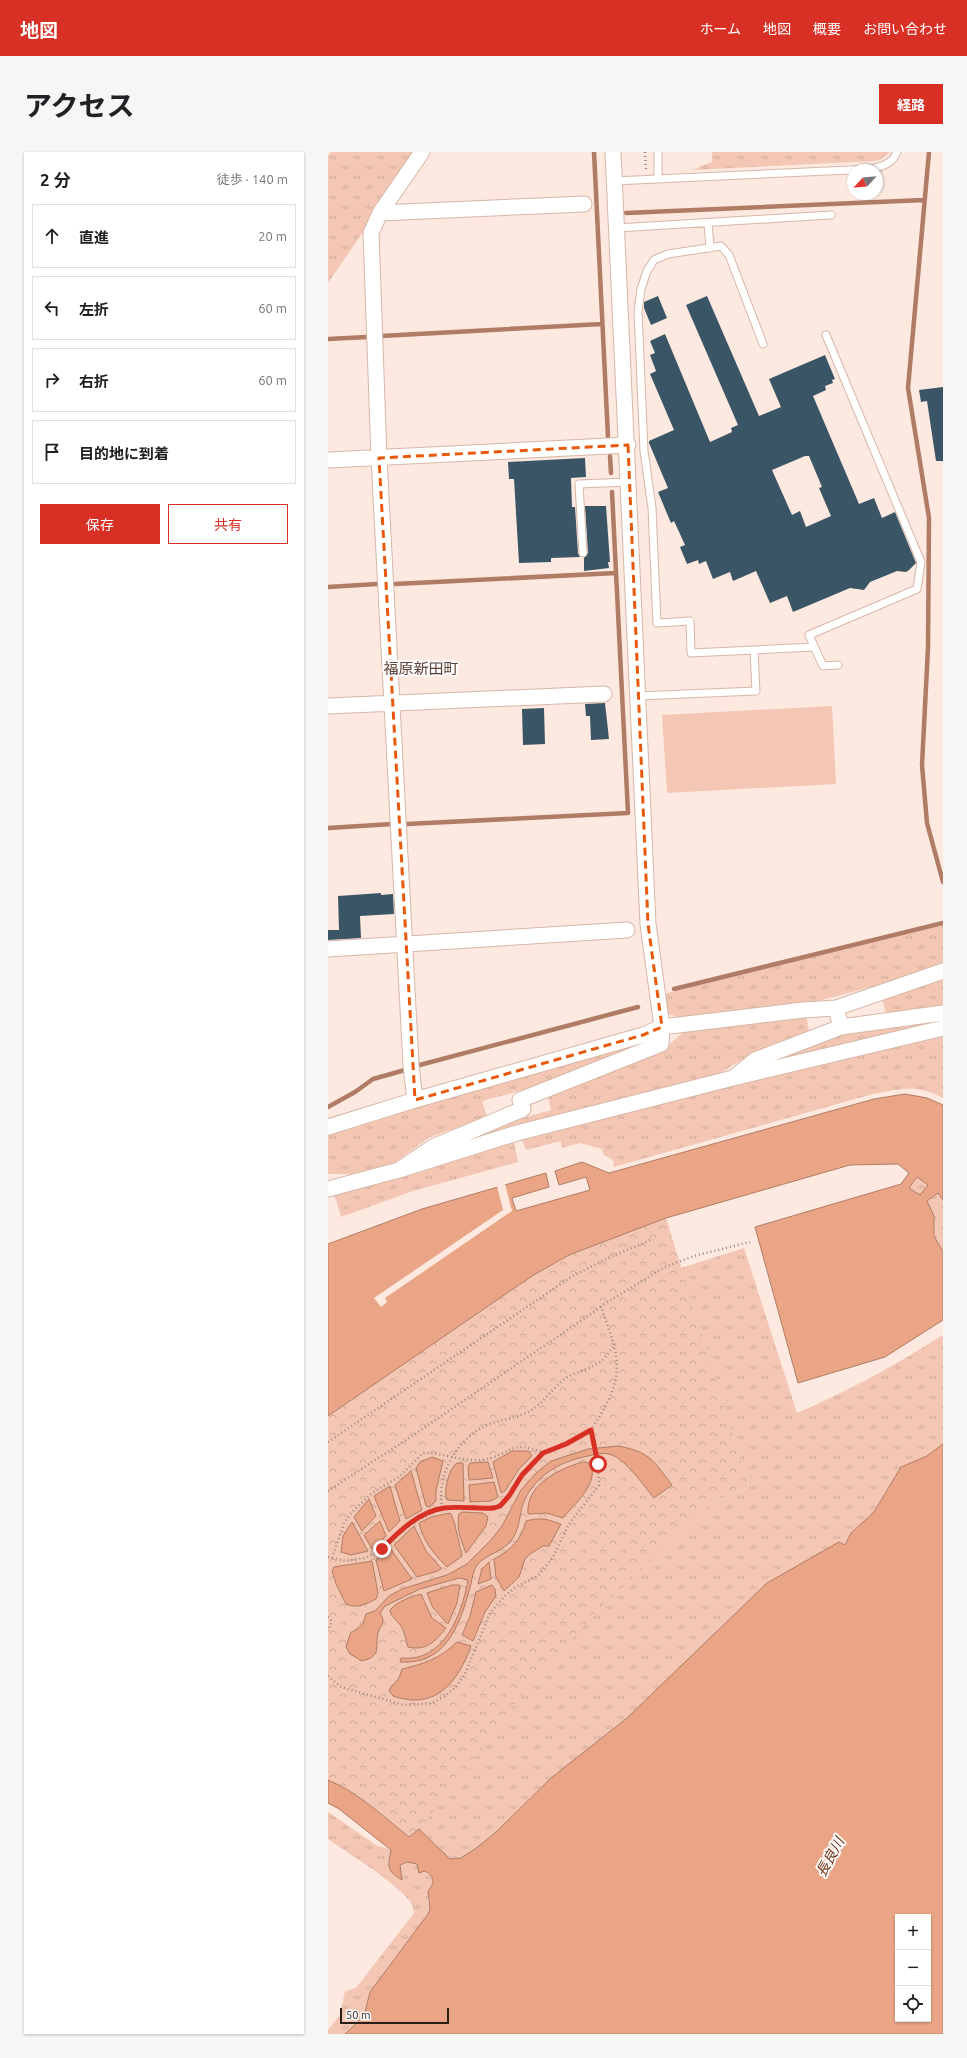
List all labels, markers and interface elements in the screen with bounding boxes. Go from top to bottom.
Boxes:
text: 地図 [20,19,58,41]
text: ホーム [699,21,741,37]
text: 地図 [763,21,791,37]
text: 概要 [813,21,841,37]
text: お問い合わせ [863,21,947,37]
button: 経路 [879,84,943,124]
text: アクセス [24,90,135,121]
north arrow [847,164,883,200]
text: 2 分 [40,170,71,189]
text: 徒歩 · 140 m [217,172,288,186]
icon: ahead [41,225,63,247]
text: 直進 [79,229,109,246]
text: 20 m [258,229,287,243]
icon: left [41,297,63,319]
text: 左折 [79,301,109,318]
text: 60 m [258,301,287,315]
icon: right [41,369,63,391]
text: 右折 [79,373,109,390]
text: 60 m [258,373,287,387]
icon: arrive [41,441,63,463]
text: 目的地に到着 [79,445,169,462]
button: 保存 [40,504,160,544]
button: 共有 [168,504,288,544]
district label: 福原新田町 [383,660,459,677]
route start [589,1455,607,1473]
route end [373,1540,391,1558]
water label: 長良川 [813,1833,848,1879]
map controls [895,1914,931,2022]
button: + [895,1914,931,1950]
button: − [895,1950,931,1986]
button: locate [895,1986,931,2022]
scale bar [340,2006,449,2025]
text: 50 m [346,2009,370,2021]

